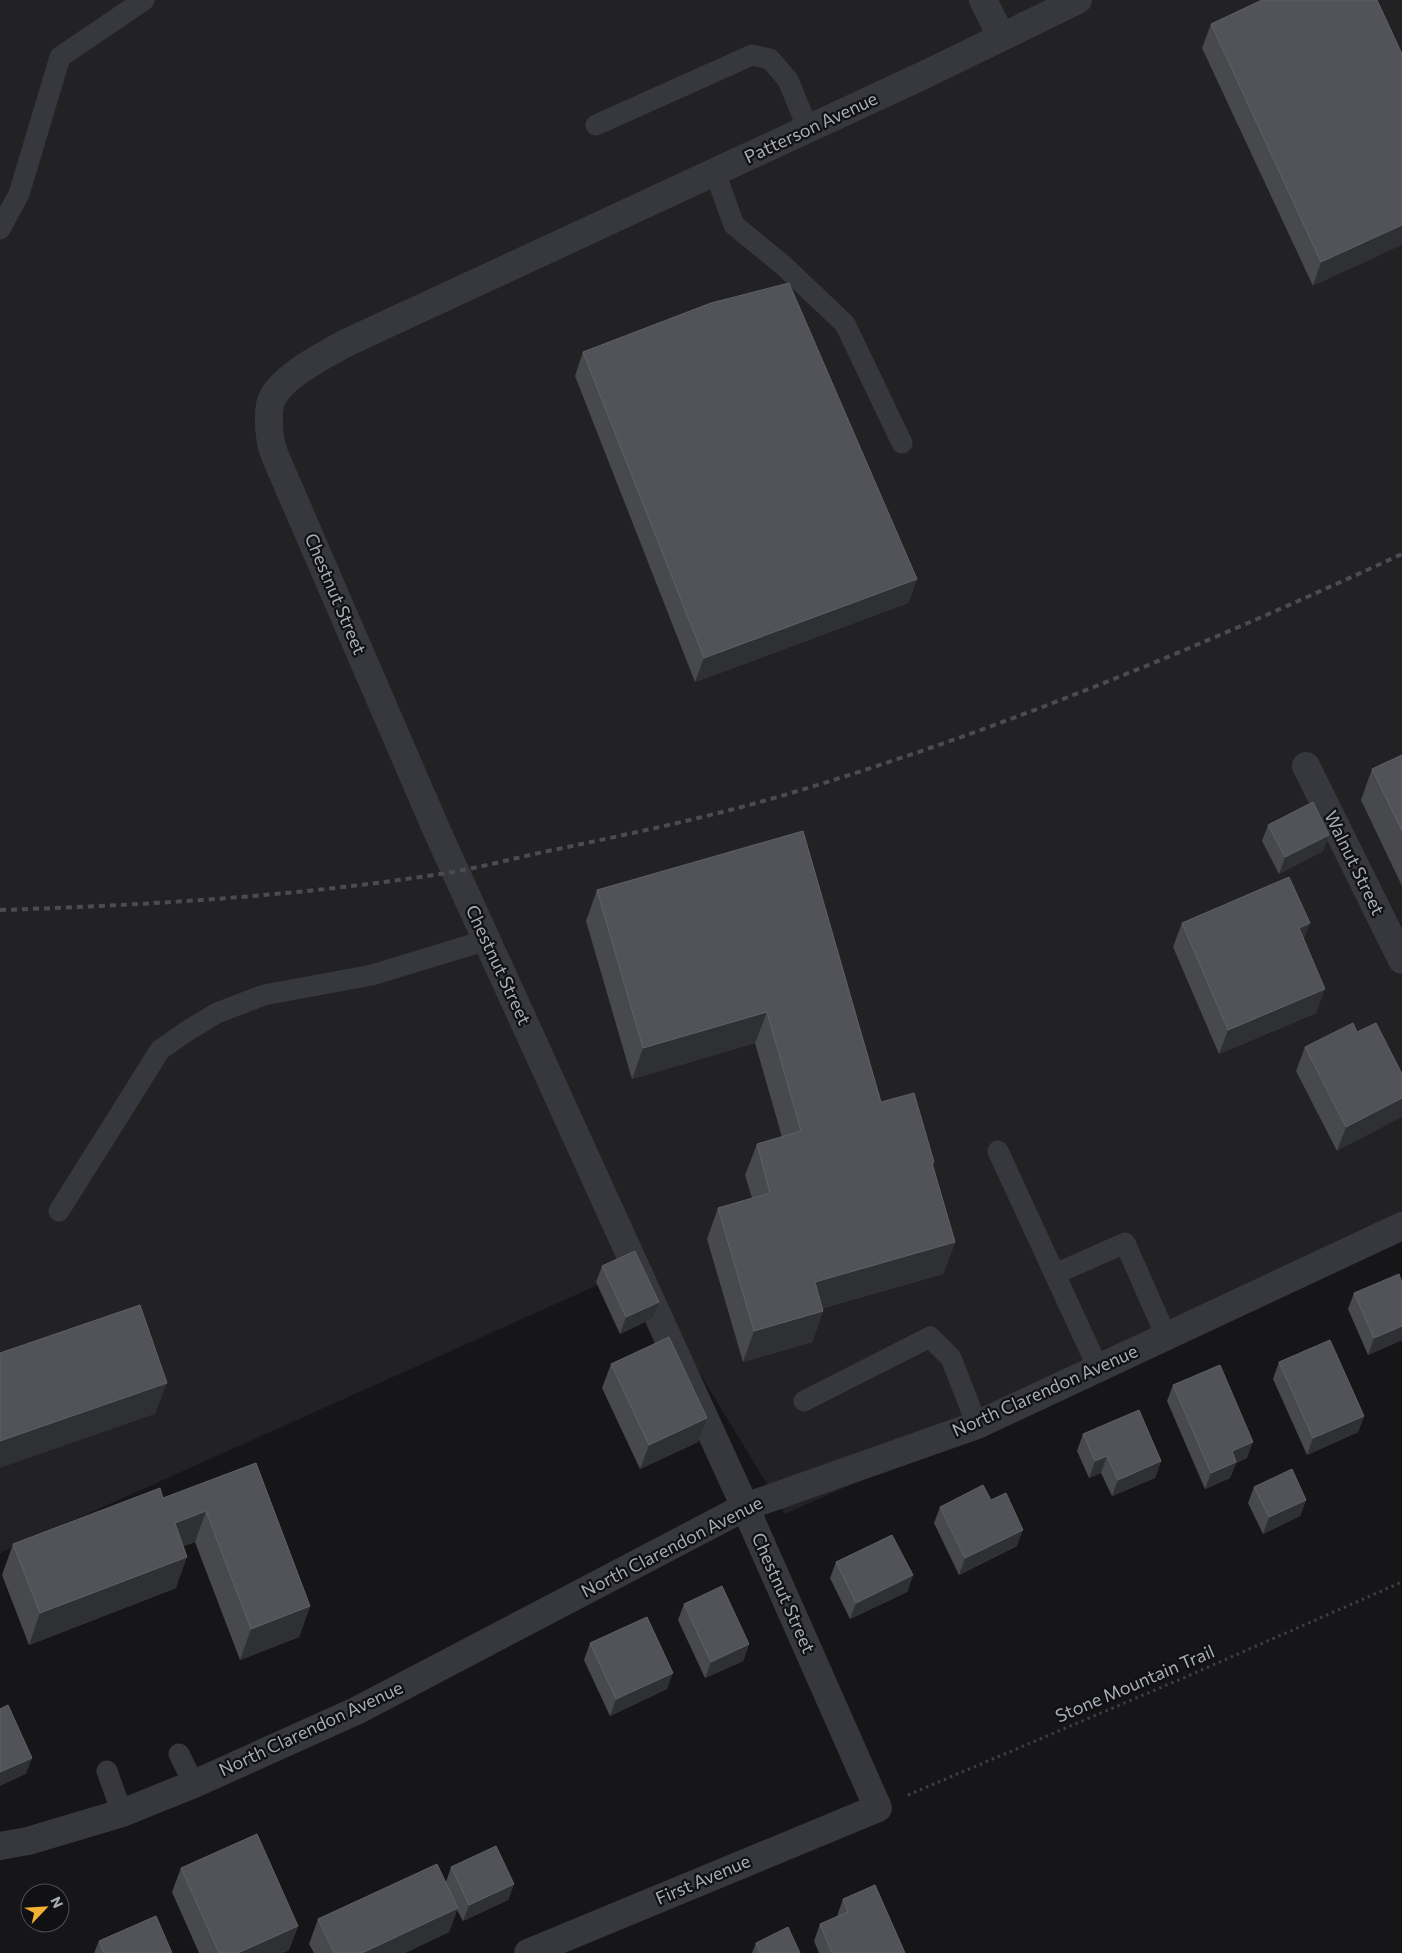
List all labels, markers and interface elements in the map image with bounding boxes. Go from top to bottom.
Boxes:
street label: Patterson Avenue [740,87,881,168]
street label: Chestnut Street [300,530,371,658]
street label: Walnut Street [1320,807,1390,918]
street label: Chestnut Street [462,901,536,1028]
street label: North Clarendon Avenue [948,1339,1141,1441]
street label: North Clarendon Avenue [577,1491,766,1601]
street label: Chestnut Street [747,1529,820,1656]
street label: Stone Mountain Trail [1052,1640,1218,1727]
street label: North Clarendon Avenue [215,1676,406,1780]
street label: First Avenue [652,1849,753,1909]
north arrow [20,1883,70,1933]
text: N [47,1894,67,1911]

